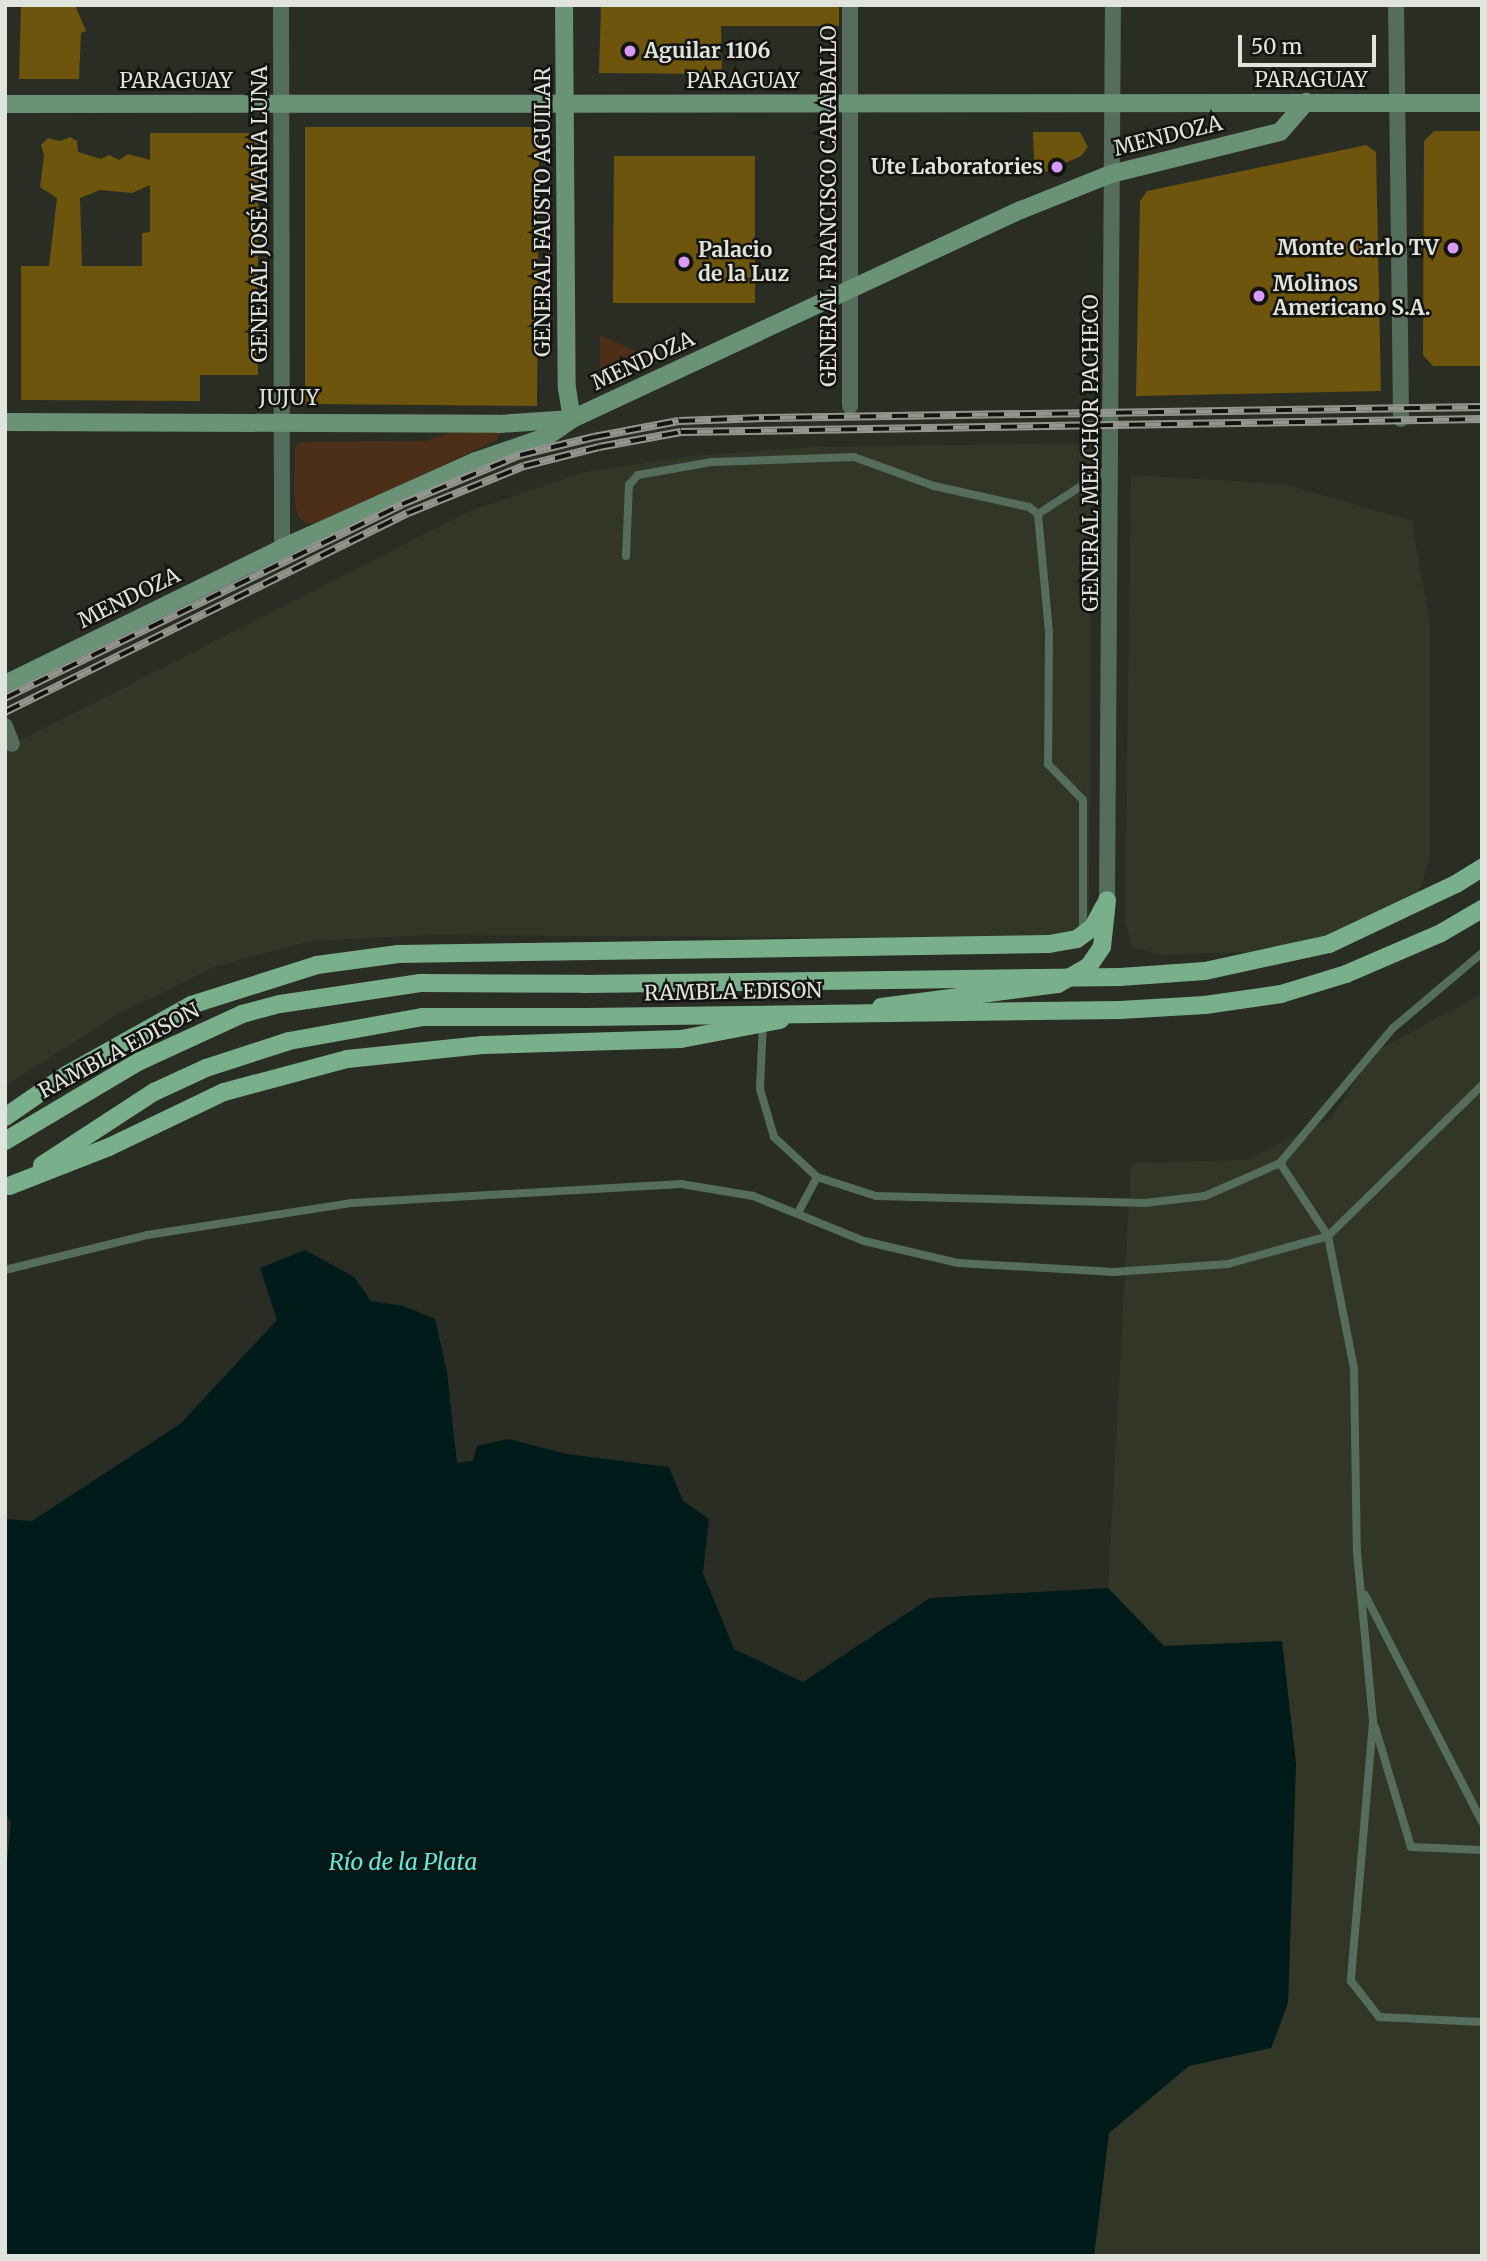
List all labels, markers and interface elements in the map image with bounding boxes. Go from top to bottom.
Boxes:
scale bar [1242,21,1380,65]
street label: GENERAL FRANCISCO CARABALLO [816,25,842,387]
text: 50 m [1251,33,1302,60]
place label: Aguilar 1106 [644,38,770,64]
marker: Aguilar 1106 [622,43,638,59]
street label: GENERAL JOSÉ MARÍA LUNA [247,66,273,362]
street label: GENERAL FAUSTO AGUILAR [530,67,556,357]
street label: PARAGUAY [1254,67,1368,93]
street label: PARAGUAY [119,68,233,94]
street label: PARAGUAY [686,68,800,94]
street label: MENDOZA [1111,110,1225,162]
place label: Ute Laboratories [871,154,1043,180]
marker: Ute Laboratories [1049,159,1065,175]
place label: Monte Carlo TV [1277,235,1439,261]
place label: Palacio de la Luz [698,237,789,287]
marker: Monte Carlo TV [1445,240,1461,256]
marker: Palacio de la Luz [676,254,692,270]
place label: Molinos Americano S.A. [1273,271,1431,321]
marker: Molinos Americano S.A. [1251,288,1267,304]
street label: GENERAL MELCHOR PACHECO [1078,294,1104,612]
street label: MENDOZA [588,326,698,396]
street label: JUJUY [259,385,319,411]
street label: MENDOZA [74,562,184,634]
street label: RAMBLA EDISON [644,978,822,1006]
street label: RAMBLA EDISON [34,998,204,1104]
water label: Río de la Plata [329,1848,477,1876]

